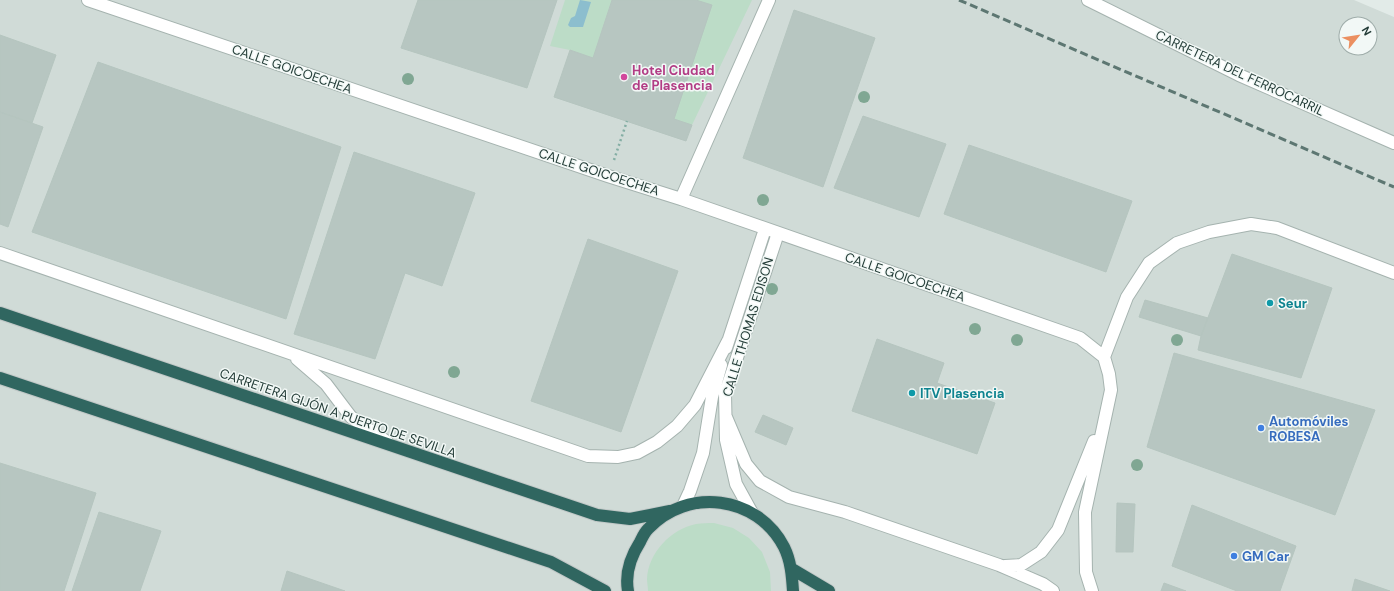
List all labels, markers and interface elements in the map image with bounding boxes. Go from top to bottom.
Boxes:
north arrow [1338,16,1378,56]
text: N [1359,24,1375,38]
street label: CARRETERA DEL FERROCARRIL [1153,26,1327,120]
street label: CALLE GOICOECHEA [230,40,355,98]
place label: Hotel Ciudad de Plasencia [632,62,715,94]
marker: Hotel Ciudad de Plasencia [619,72,629,82]
street label: CALLE GOICOECHEA [536,144,662,200]
street label: CALLE GOICOECHEA [843,248,968,306]
street label: CALLE THOMAS EDISON [719,255,777,399]
place label: Seur [1278,295,1308,312]
marker: Seur [1265,298,1275,308]
street label: CARRETERA GIJÓN A PUERTO DE SEVILLA [217,364,459,462]
place label: ITV Plasencia [920,385,1004,402]
marker: ITV Plasencia [907,388,917,398]
place label: Automóviles ROBESA [1269,413,1349,445]
marker: Automóviles ROBESA [1256,423,1266,433]
place label: GM Car [1242,548,1290,565]
marker: GM Car [1229,551,1239,561]

